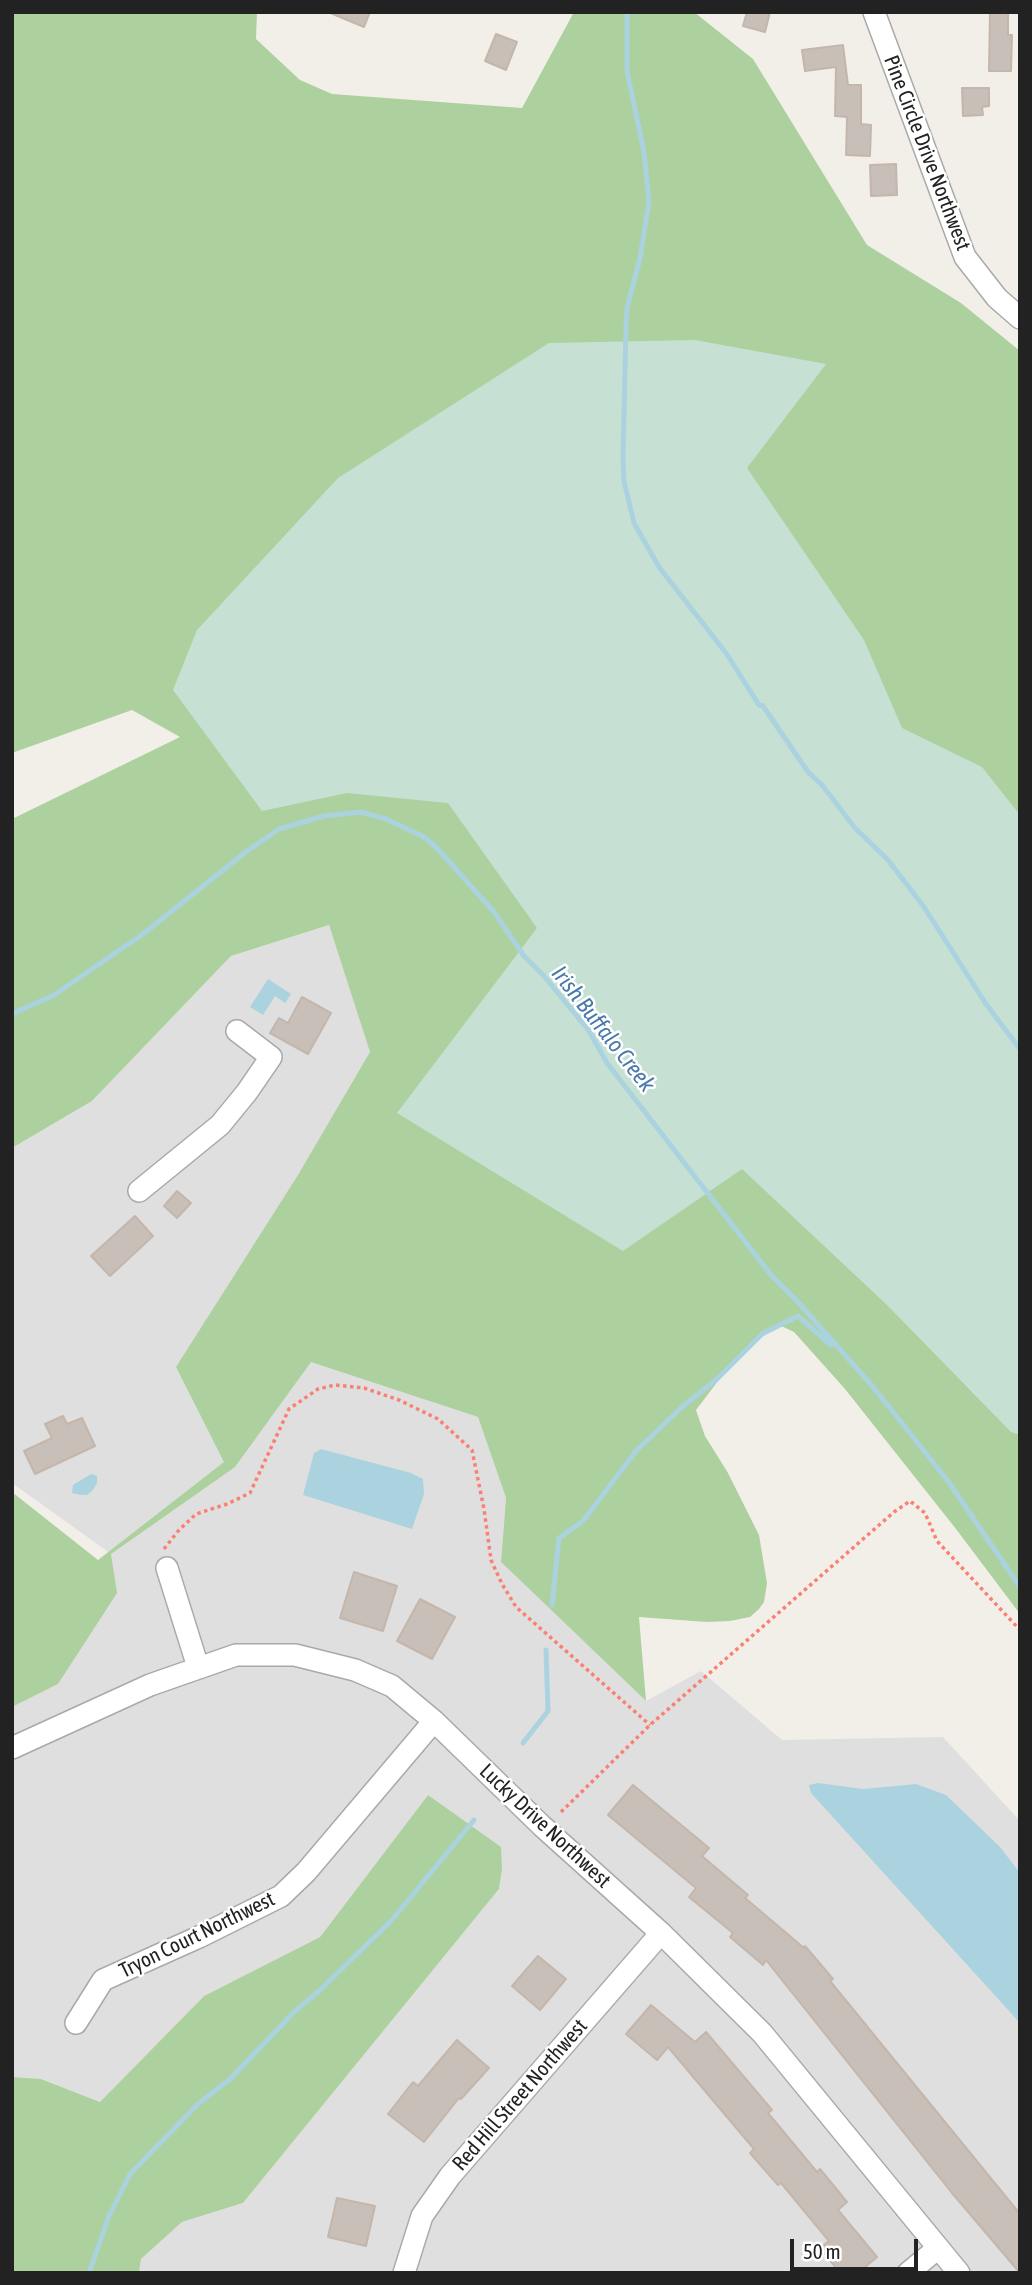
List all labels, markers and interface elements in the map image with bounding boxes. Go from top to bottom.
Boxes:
street label: Pine Circle Drive Northwest [878,52,976,254]
water label: Irish Buffalo Creek [545,961,661,1097]
street label: Lucky Drive Northwest [474,1759,616,1893]
street label: Tryon Court Northwest [115,1886,279,1984]
street label: Red Hill Street Northwest [447,2014,593,2176]
scale bar [794,2226,922,2270]
text: 50 m [803,2239,841,2263]

